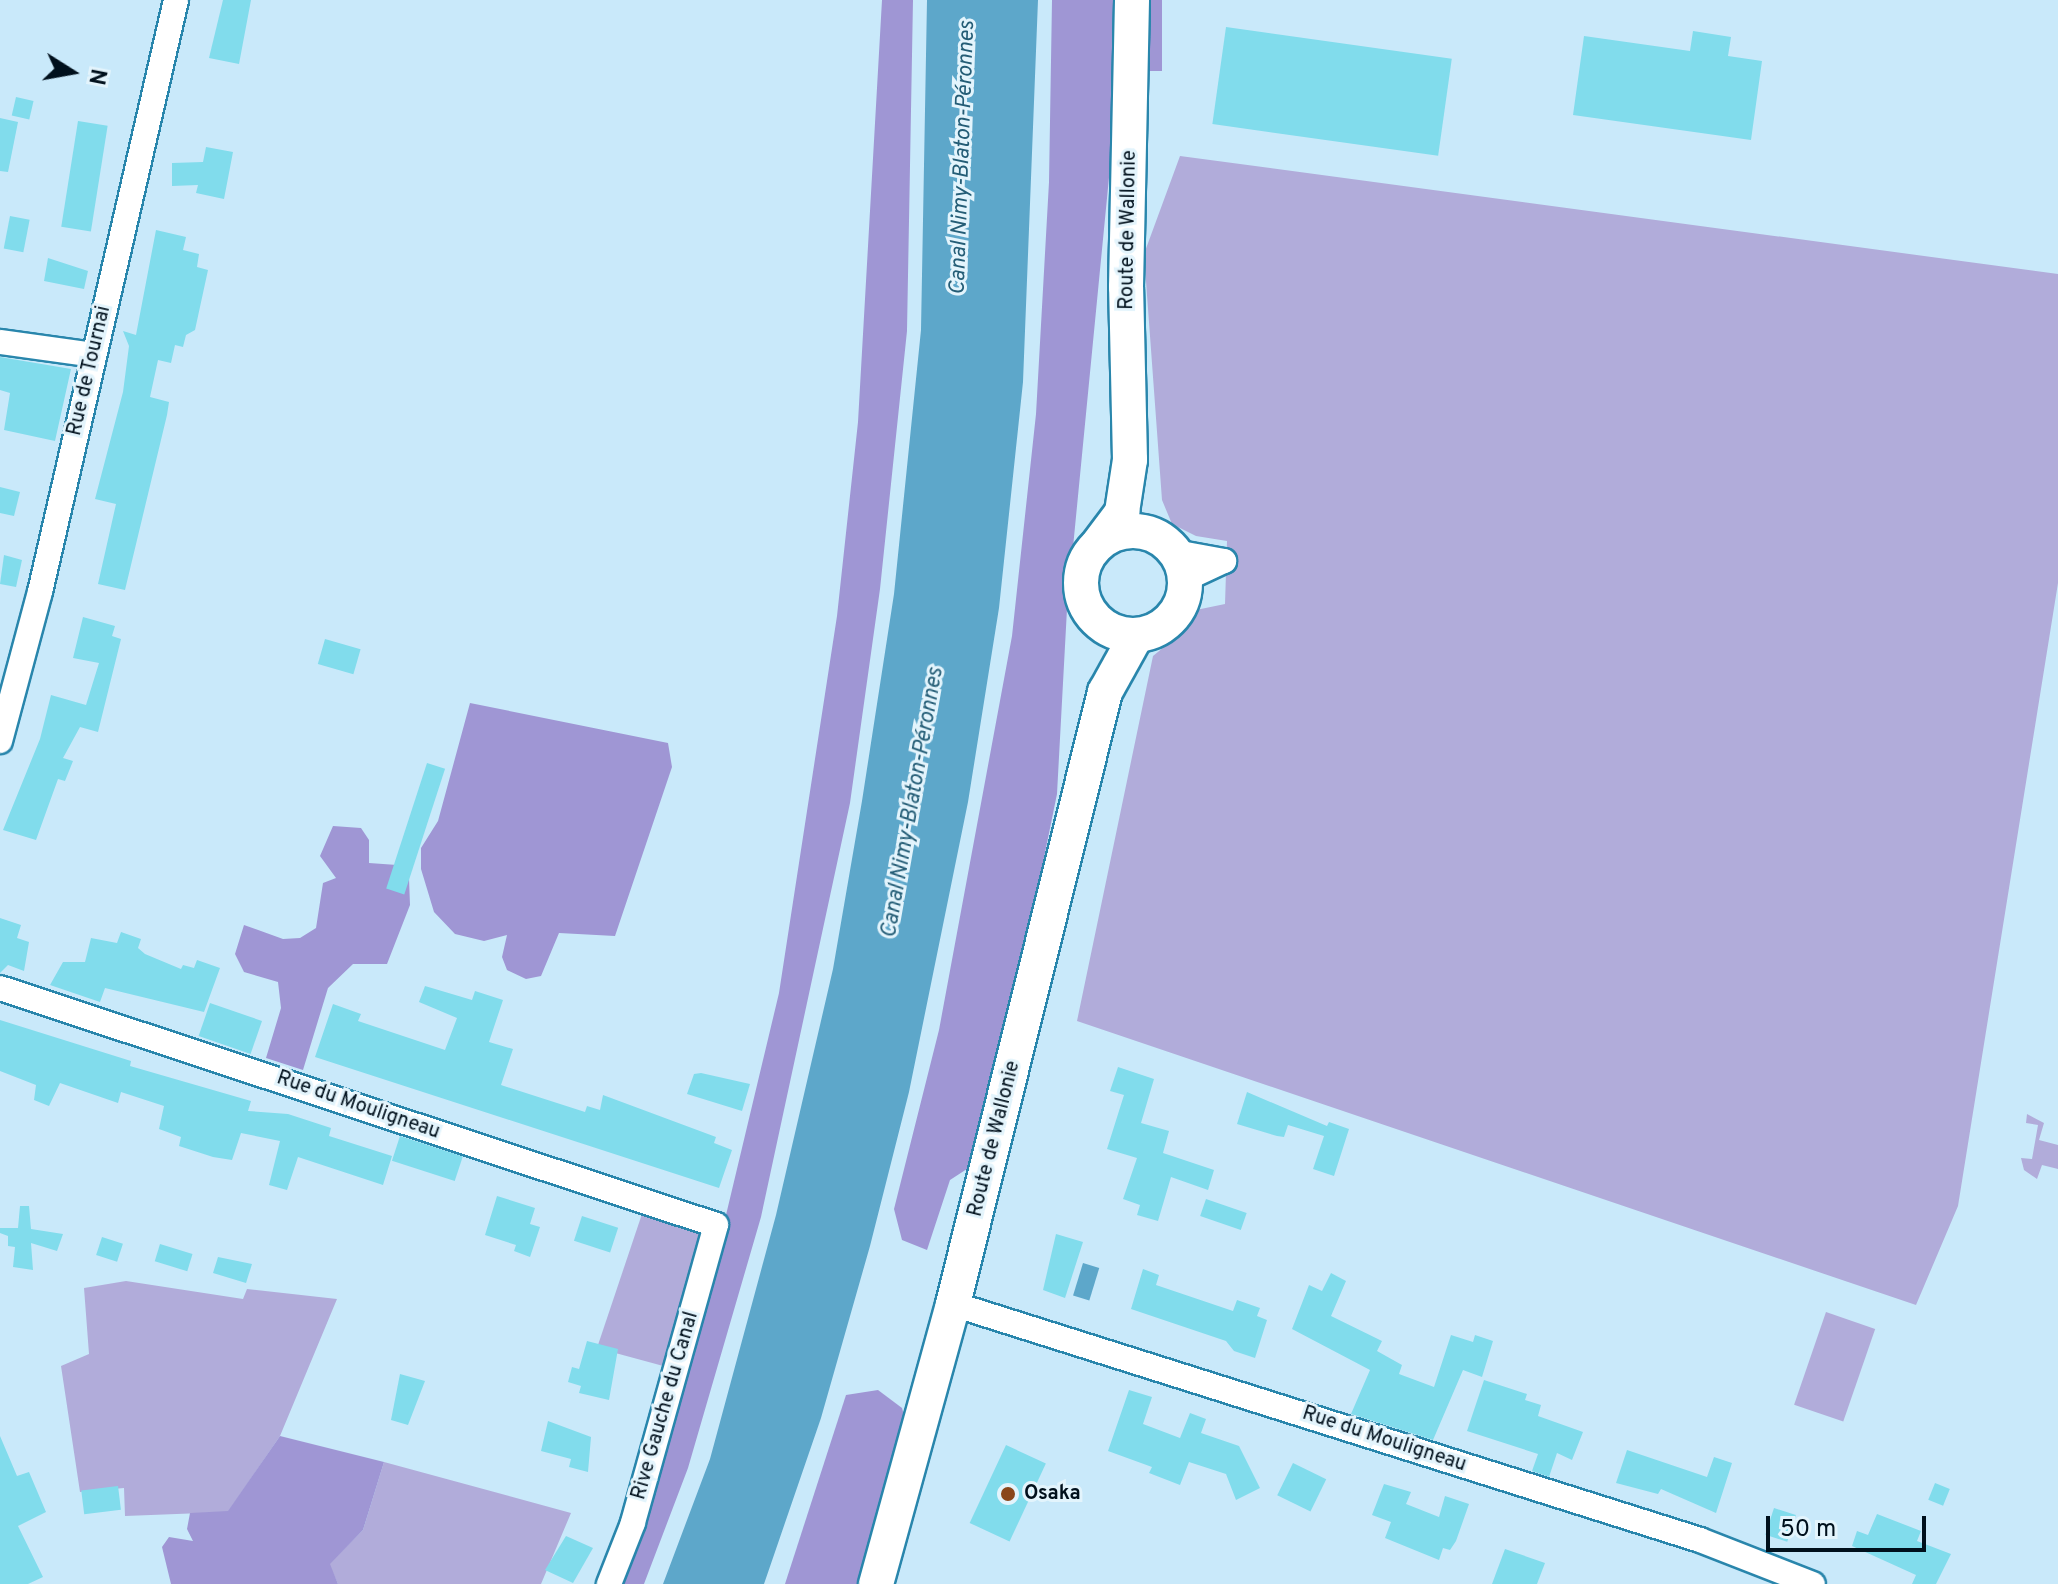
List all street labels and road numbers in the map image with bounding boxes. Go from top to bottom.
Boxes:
street label: Route de Wallonie [1116,150,1142,310]
street label: Rue de Tournai [63,303,117,439]
street label: Route de Wallonie [964,1058,1026,1220]
street label: Rue du Mouligneau [273,1067,443,1145]
street label: Rive Gauche du Canal [628,1309,704,1503]
street label: Rue du Mouligneau [1299,1402,1469,1478]

